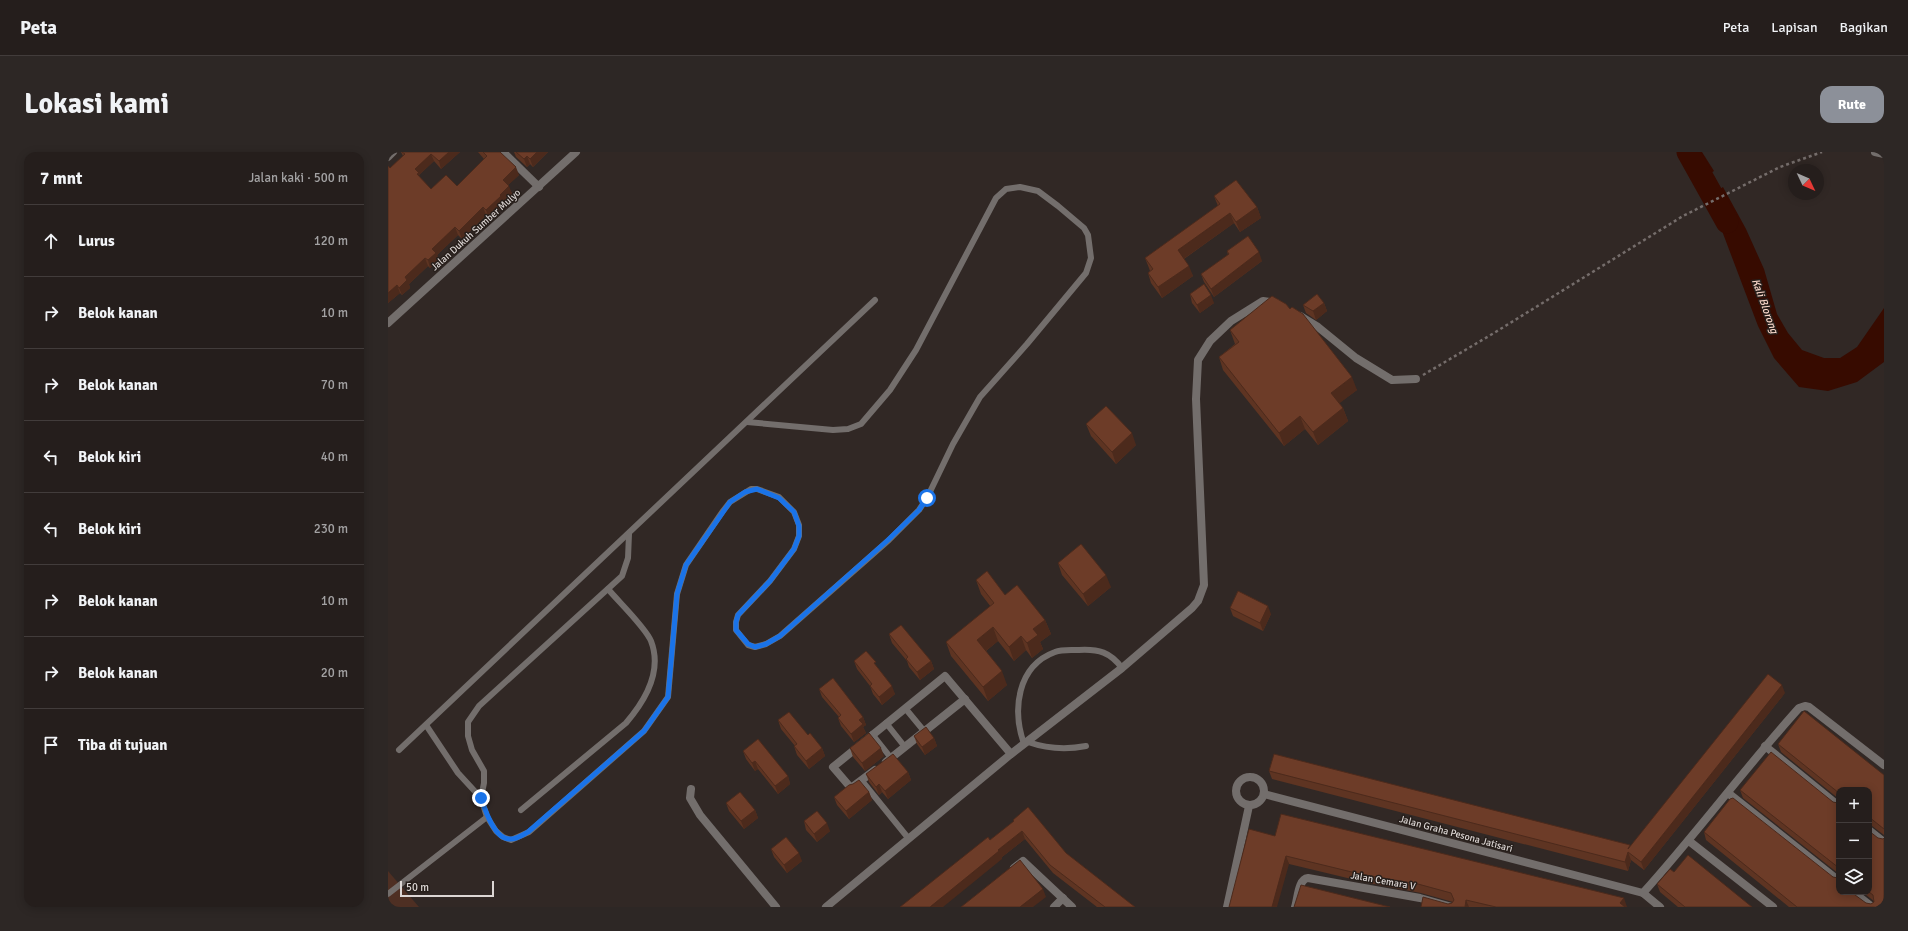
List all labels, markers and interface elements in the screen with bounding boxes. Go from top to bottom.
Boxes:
text: Peta [20,16,57,40]
text: Peta [1723,19,1749,36]
text: Lapisan [1771,19,1818,36]
text: Bagikan [1840,19,1888,36]
button: Rute [1820,86,1884,123]
text: Lokasi kami [24,87,169,121]
north arrow [1788,164,1824,200]
text: 7 mnt [40,168,82,189]
text: Jalan kaki · 500 m [249,170,348,186]
street label: Jalan Dukuh Sumber Mulyo [429,187,523,273]
icon: ahead [40,230,62,252]
text: Lurus [78,232,115,250]
text: 120 m [314,233,348,249]
water label: Kali Blorong [1749,277,1781,336]
icon: right [40,302,62,324]
text: Belok kanan [78,304,158,322]
text: 10 m [321,305,348,321]
icon: right [40,374,62,396]
text: Belok kanan [78,376,158,394]
text: 70 m [321,377,348,393]
icon: left [40,446,62,468]
text: Belok kiri [78,448,141,466]
text: 40 m [321,449,348,465]
route start [918,489,936,507]
icon: left [40,518,62,540]
text: Belok kiri [78,520,141,538]
text: 230 m [314,521,348,537]
icon: right [40,590,62,612]
text: Belok kanan [78,592,158,610]
text: 10 m [321,593,348,609]
icon: right [40,662,62,684]
text: Belok kanan [78,664,158,682]
text: 20 m [321,665,348,681]
icon: arrive [40,734,62,756]
text: Tiba di tujuan [78,736,168,754]
map controls [1836,787,1872,895]
button: + [1836,787,1872,823]
route end [472,789,490,807]
street label: Jalan Graha Pesona Jatisari [1398,813,1514,855]
button: − [1836,823,1872,859]
button: layers [1836,859,1872,895]
street label: Jalan Cemara V [1350,869,1417,893]
scale bar [400,879,494,898]
text: 50 m [406,881,429,894]

